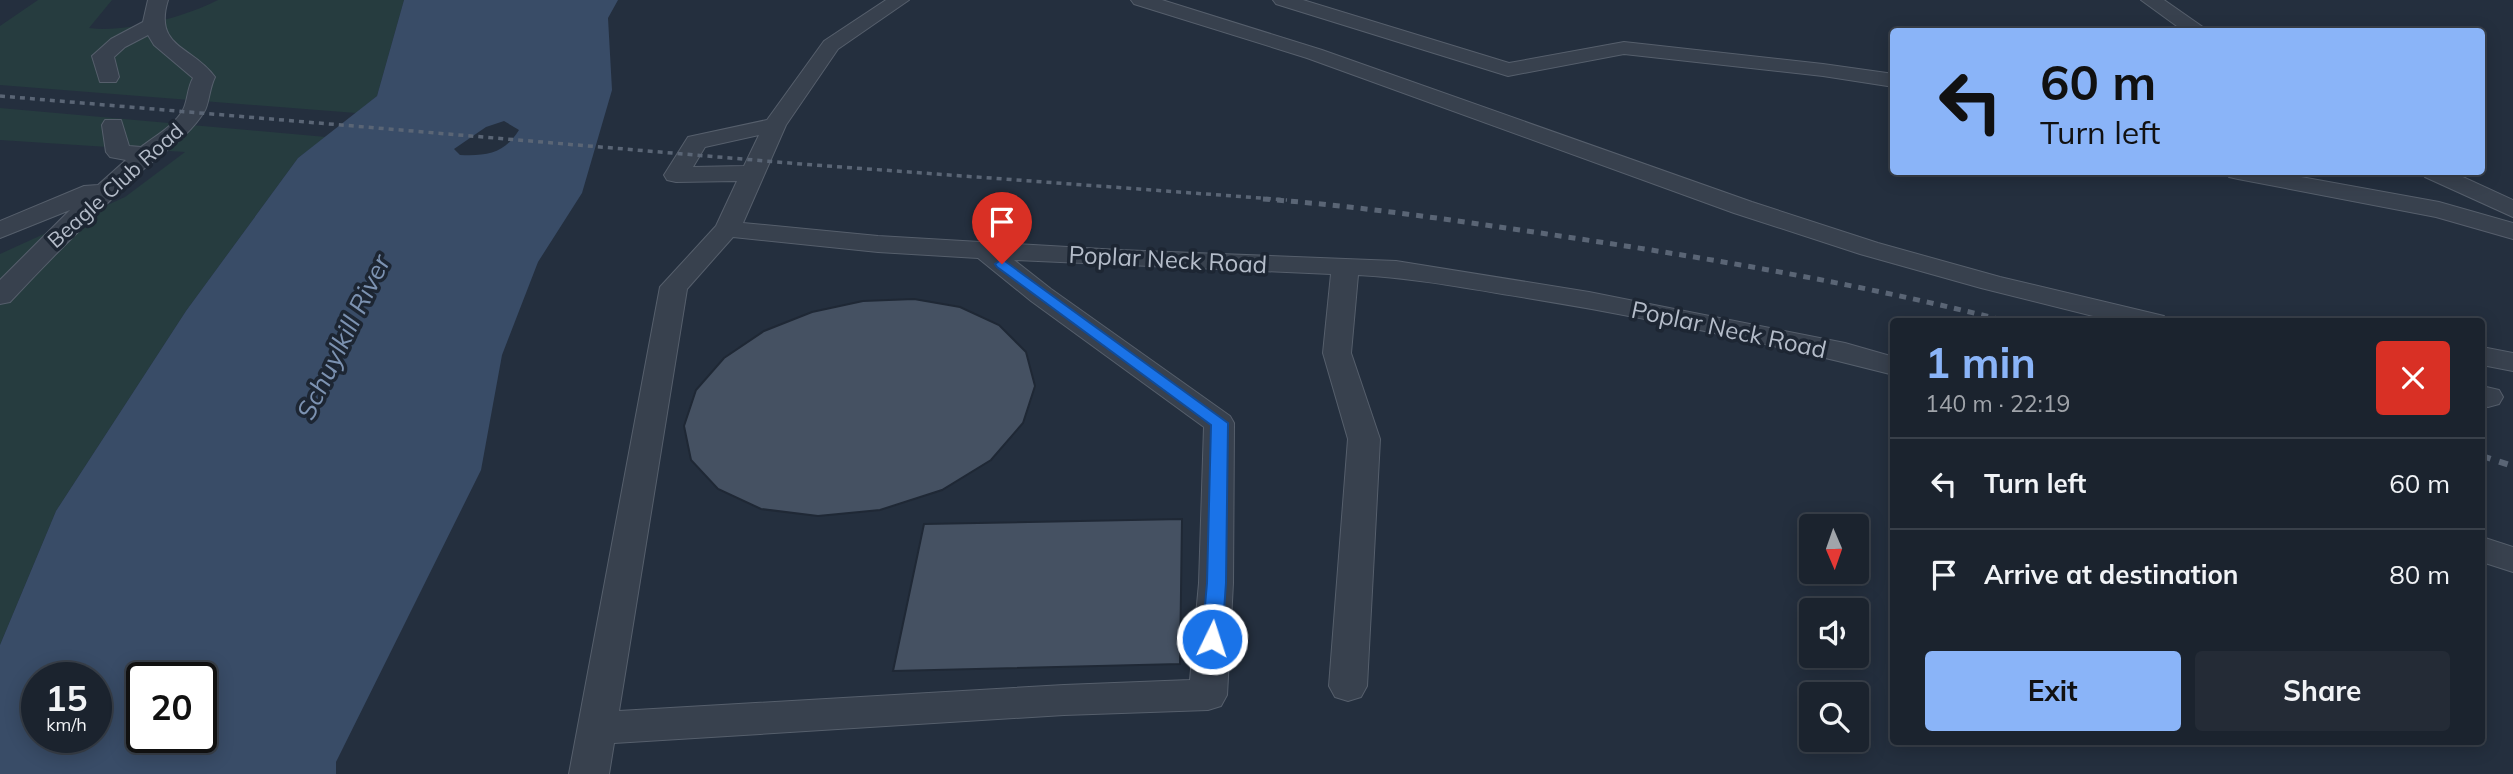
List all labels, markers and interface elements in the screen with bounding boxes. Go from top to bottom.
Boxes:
text: 60 m [2040,51,2156,112]
icon: left [1925,56,2016,147]
text: Turn left [2040,112,2160,152]
street label: Beagle Club Road [42,117,188,253]
pin [972,192,1032,264]
icon: arrive [983,203,1021,241]
street label: Poplar Neck Road [1068,239,1268,279]
water label: Schuylkill River [289,248,398,425]
street label: Poplar Neck Road [1629,294,1829,364]
text: 1 min [1925,336,2036,389]
button: close [2376,341,2450,415]
text: 140 m · 22:19 [1925,389,2070,418]
icon: left [1925,465,1963,503]
text: Turn left [1984,467,2086,500]
text: 60 m [2389,467,2450,500]
north arrow [1799,514,1869,584]
map controls [1799,514,1869,752]
icon: arrive [1925,556,1963,594]
text: Arrive at destination [1984,558,2239,591]
text: 80 m [2389,558,2450,591]
button: sound [1799,598,1869,668]
position arrow [1175,602,1249,676]
button: Exit [1925,651,2181,731]
button: Share [2195,651,2450,731]
speed limit sign: 20 [126,662,217,753]
text: 15 [45,676,88,720]
button: search [1799,682,1869,752]
text: km/h [46,713,87,736]

